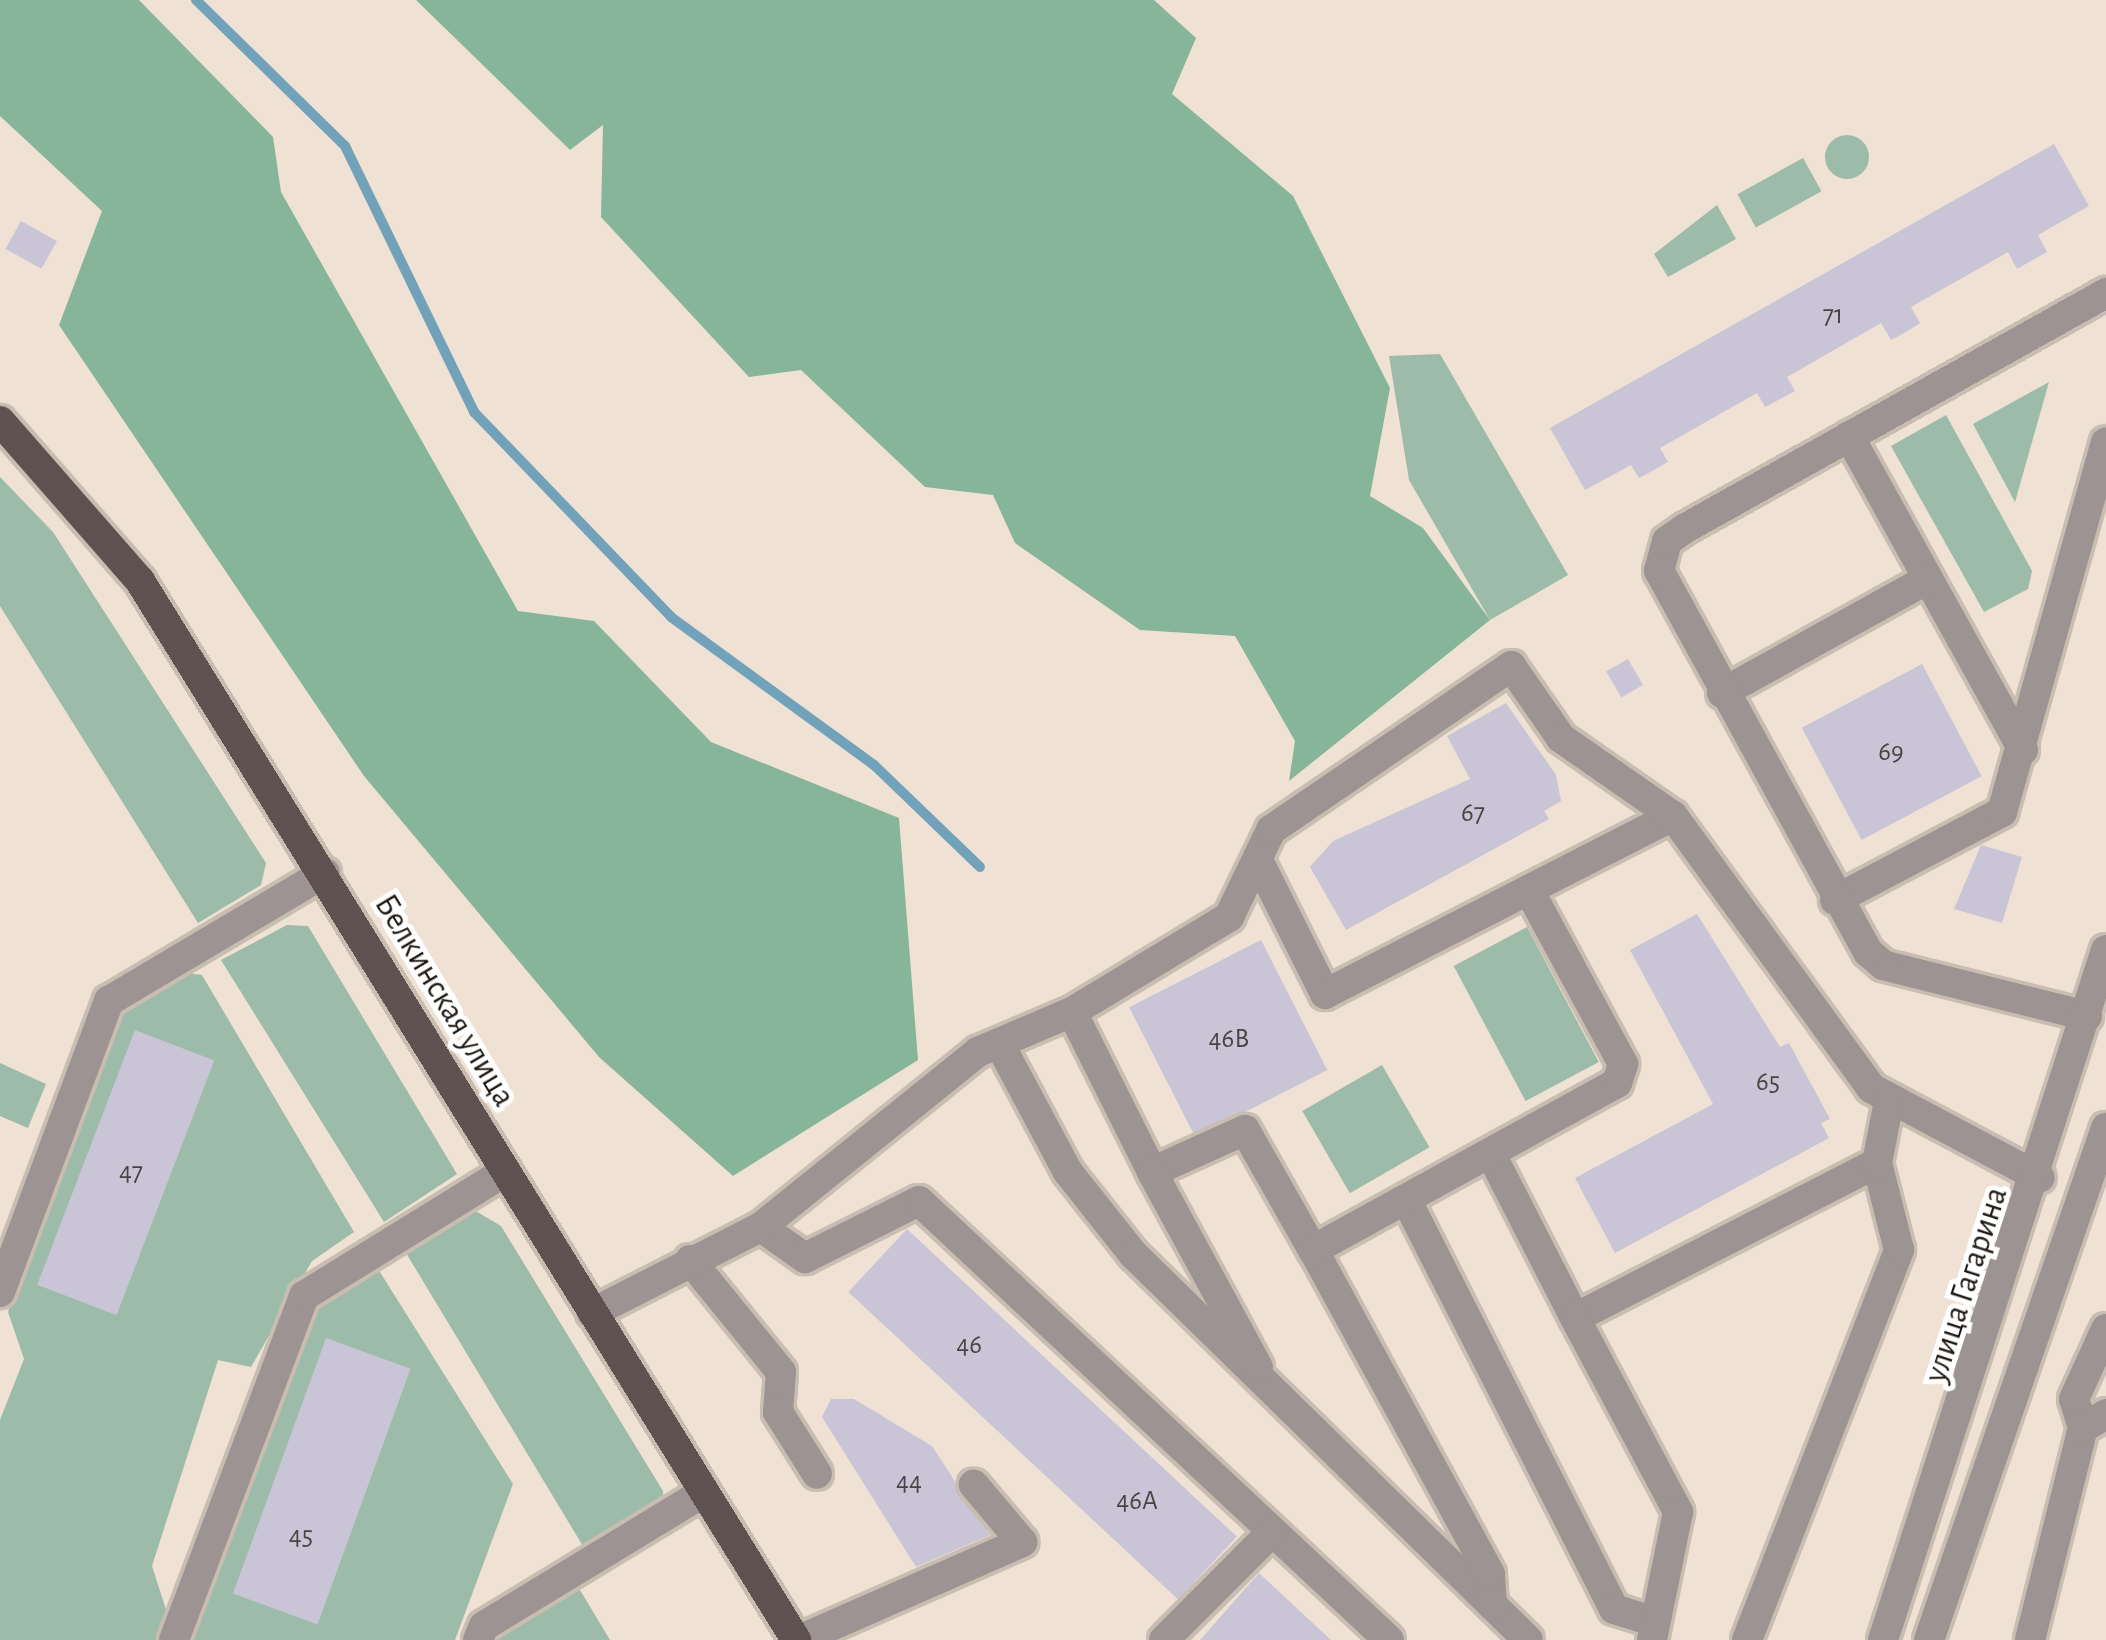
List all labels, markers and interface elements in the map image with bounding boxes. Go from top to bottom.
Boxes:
house number: 71 [1823,299,1843,331]
house number: 69 [1878,736,1904,768]
house number: 67 [1461,797,1485,829]
street label: Белкинская улица [365,888,523,1114]
house number: 46В [1209,1023,1249,1055]
house number: 65 [1756,1066,1780,1098]
house number: 47 [119,1156,143,1188]
street label: улица Гагарина [1917,1182,2017,1388]
house number: 46 [956,1329,982,1361]
house number: 44 [896,1466,922,1498]
house number: 46А [1116,1485,1158,1517]
house number: 45 [289,1520,313,1552]

